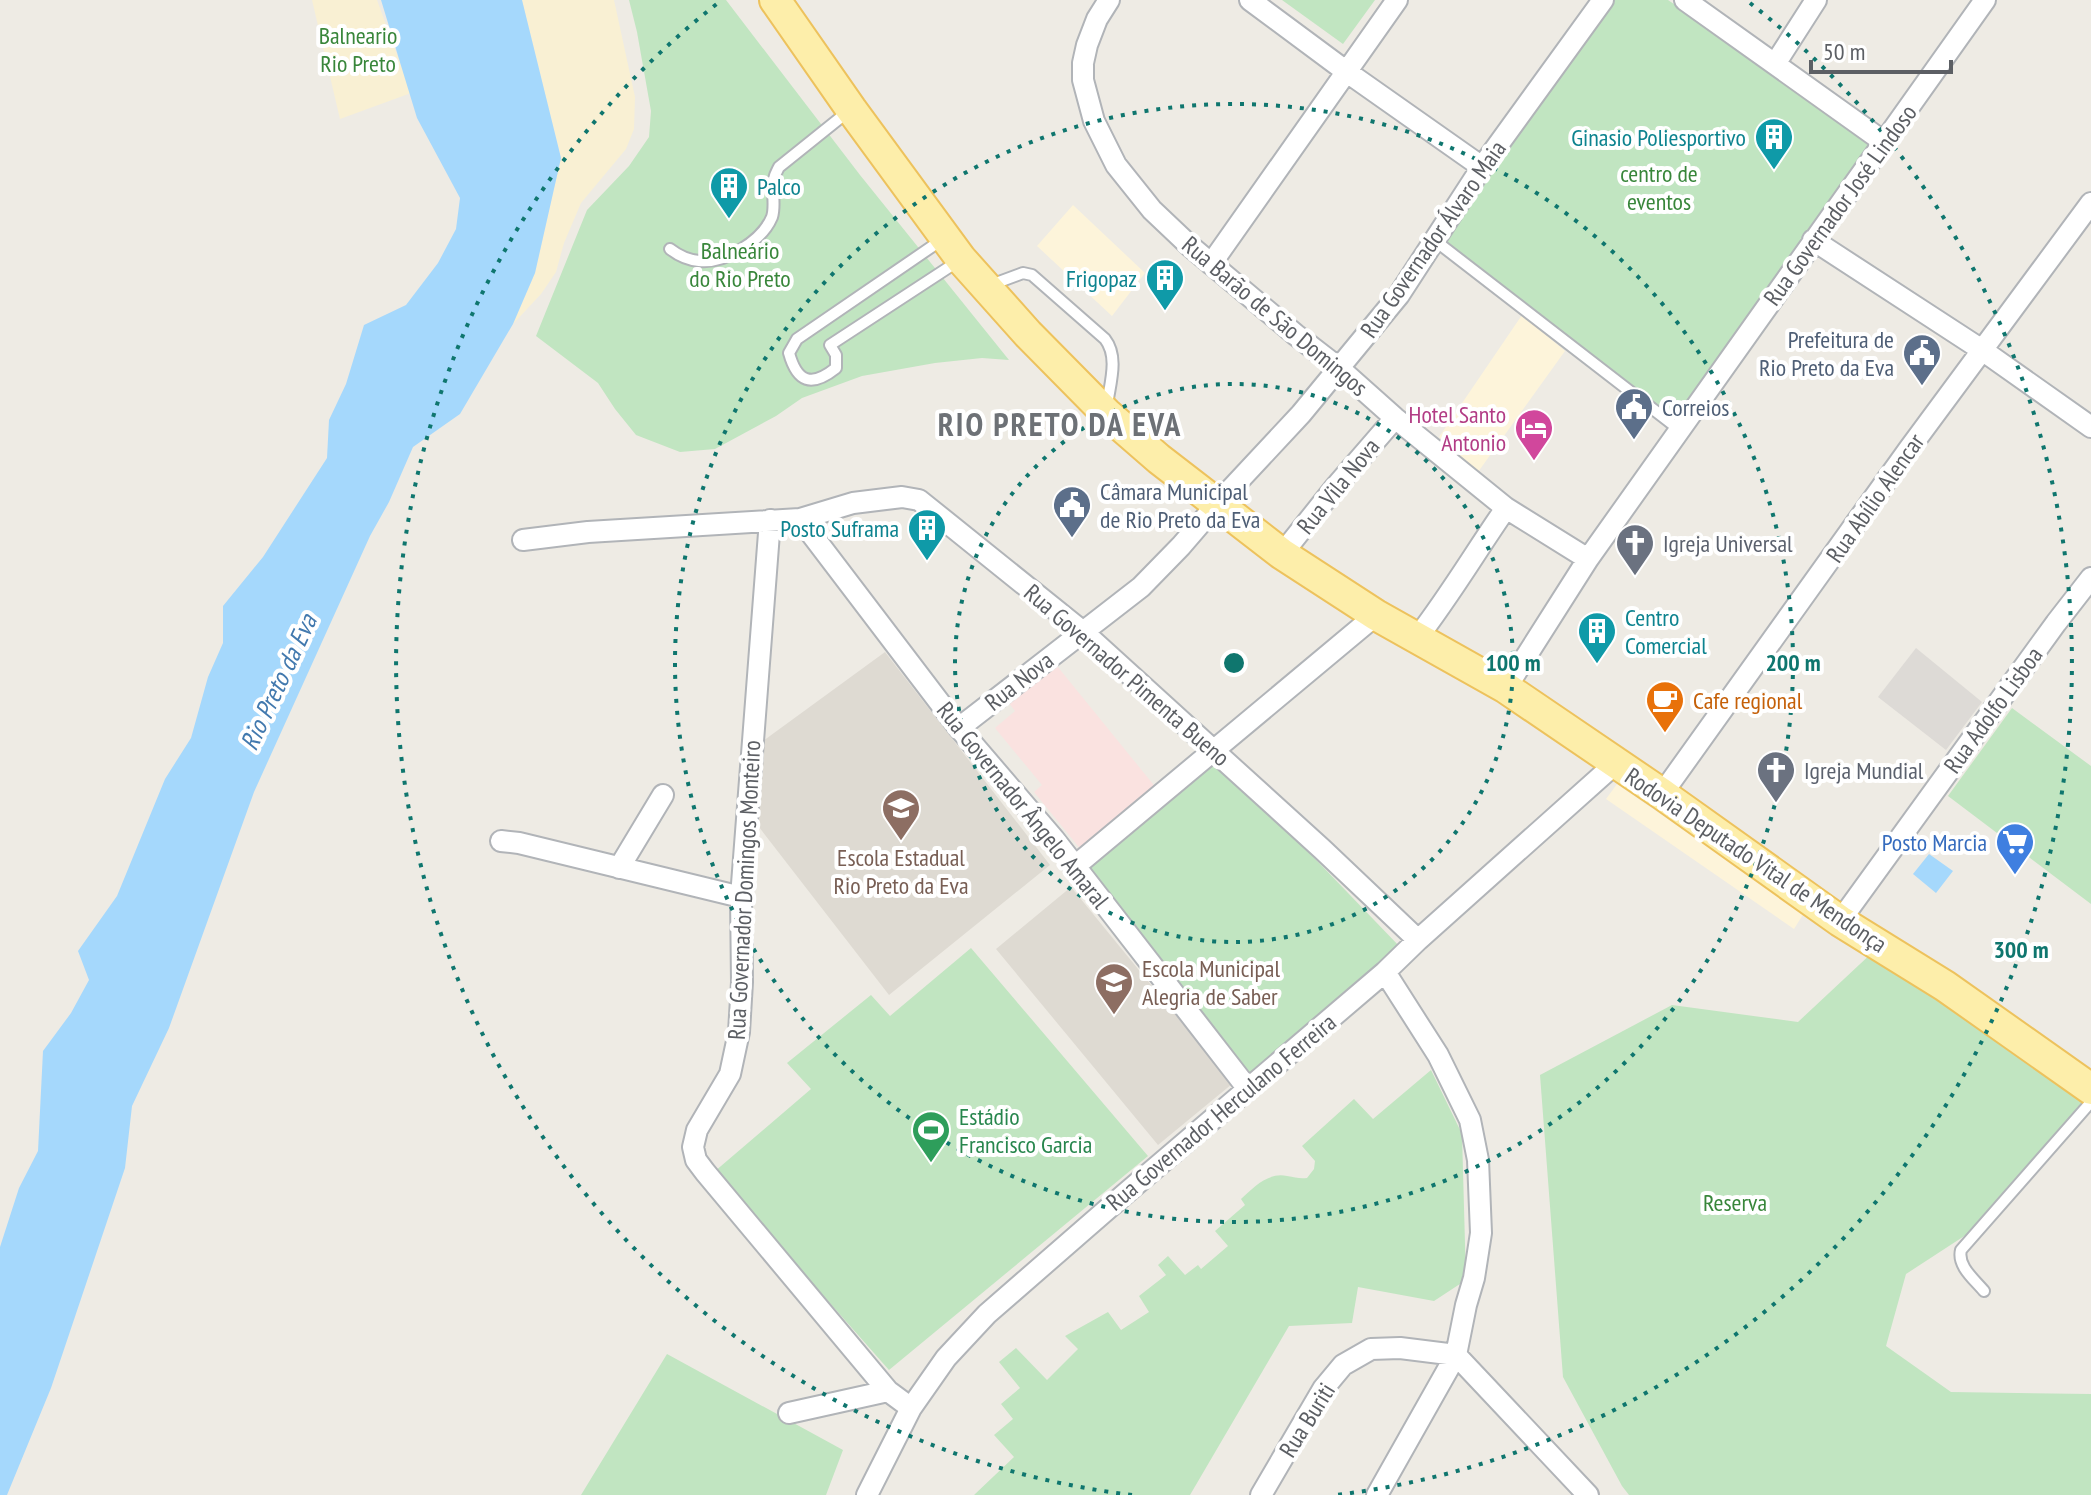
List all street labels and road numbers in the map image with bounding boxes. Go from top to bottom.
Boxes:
street label: Rua Governador José Lindoso [1757,98,1923,312]
street label: Rua Governador Álvaro Maia [1353,134,1513,344]
street label: Rua Barão de São Domingos [1176,229,1374,403]
street label: Rua Abílio Alencar [1819,427,1931,569]
street label: Rua Vila Nova [1290,432,1386,540]
street label: Rua Governador Pimenta Bueno [1018,577,1236,773]
street label: Rua Adolfo Lisboa [1937,641,2049,779]
street label: Rua Nova [978,645,1060,717]
street label: Rua Governador Ângelo Amaral [930,695,1116,915]
street label: Rua Governador Domingos Monteiro [721,739,767,1041]
street label: Rodovia Deputado Vital de Mendonça [1619,761,1893,959]
street label: Rua Governador Herculano Ferreira [1100,1007,1342,1217]
street label: Rua Buriti [1272,1377,1342,1463]

